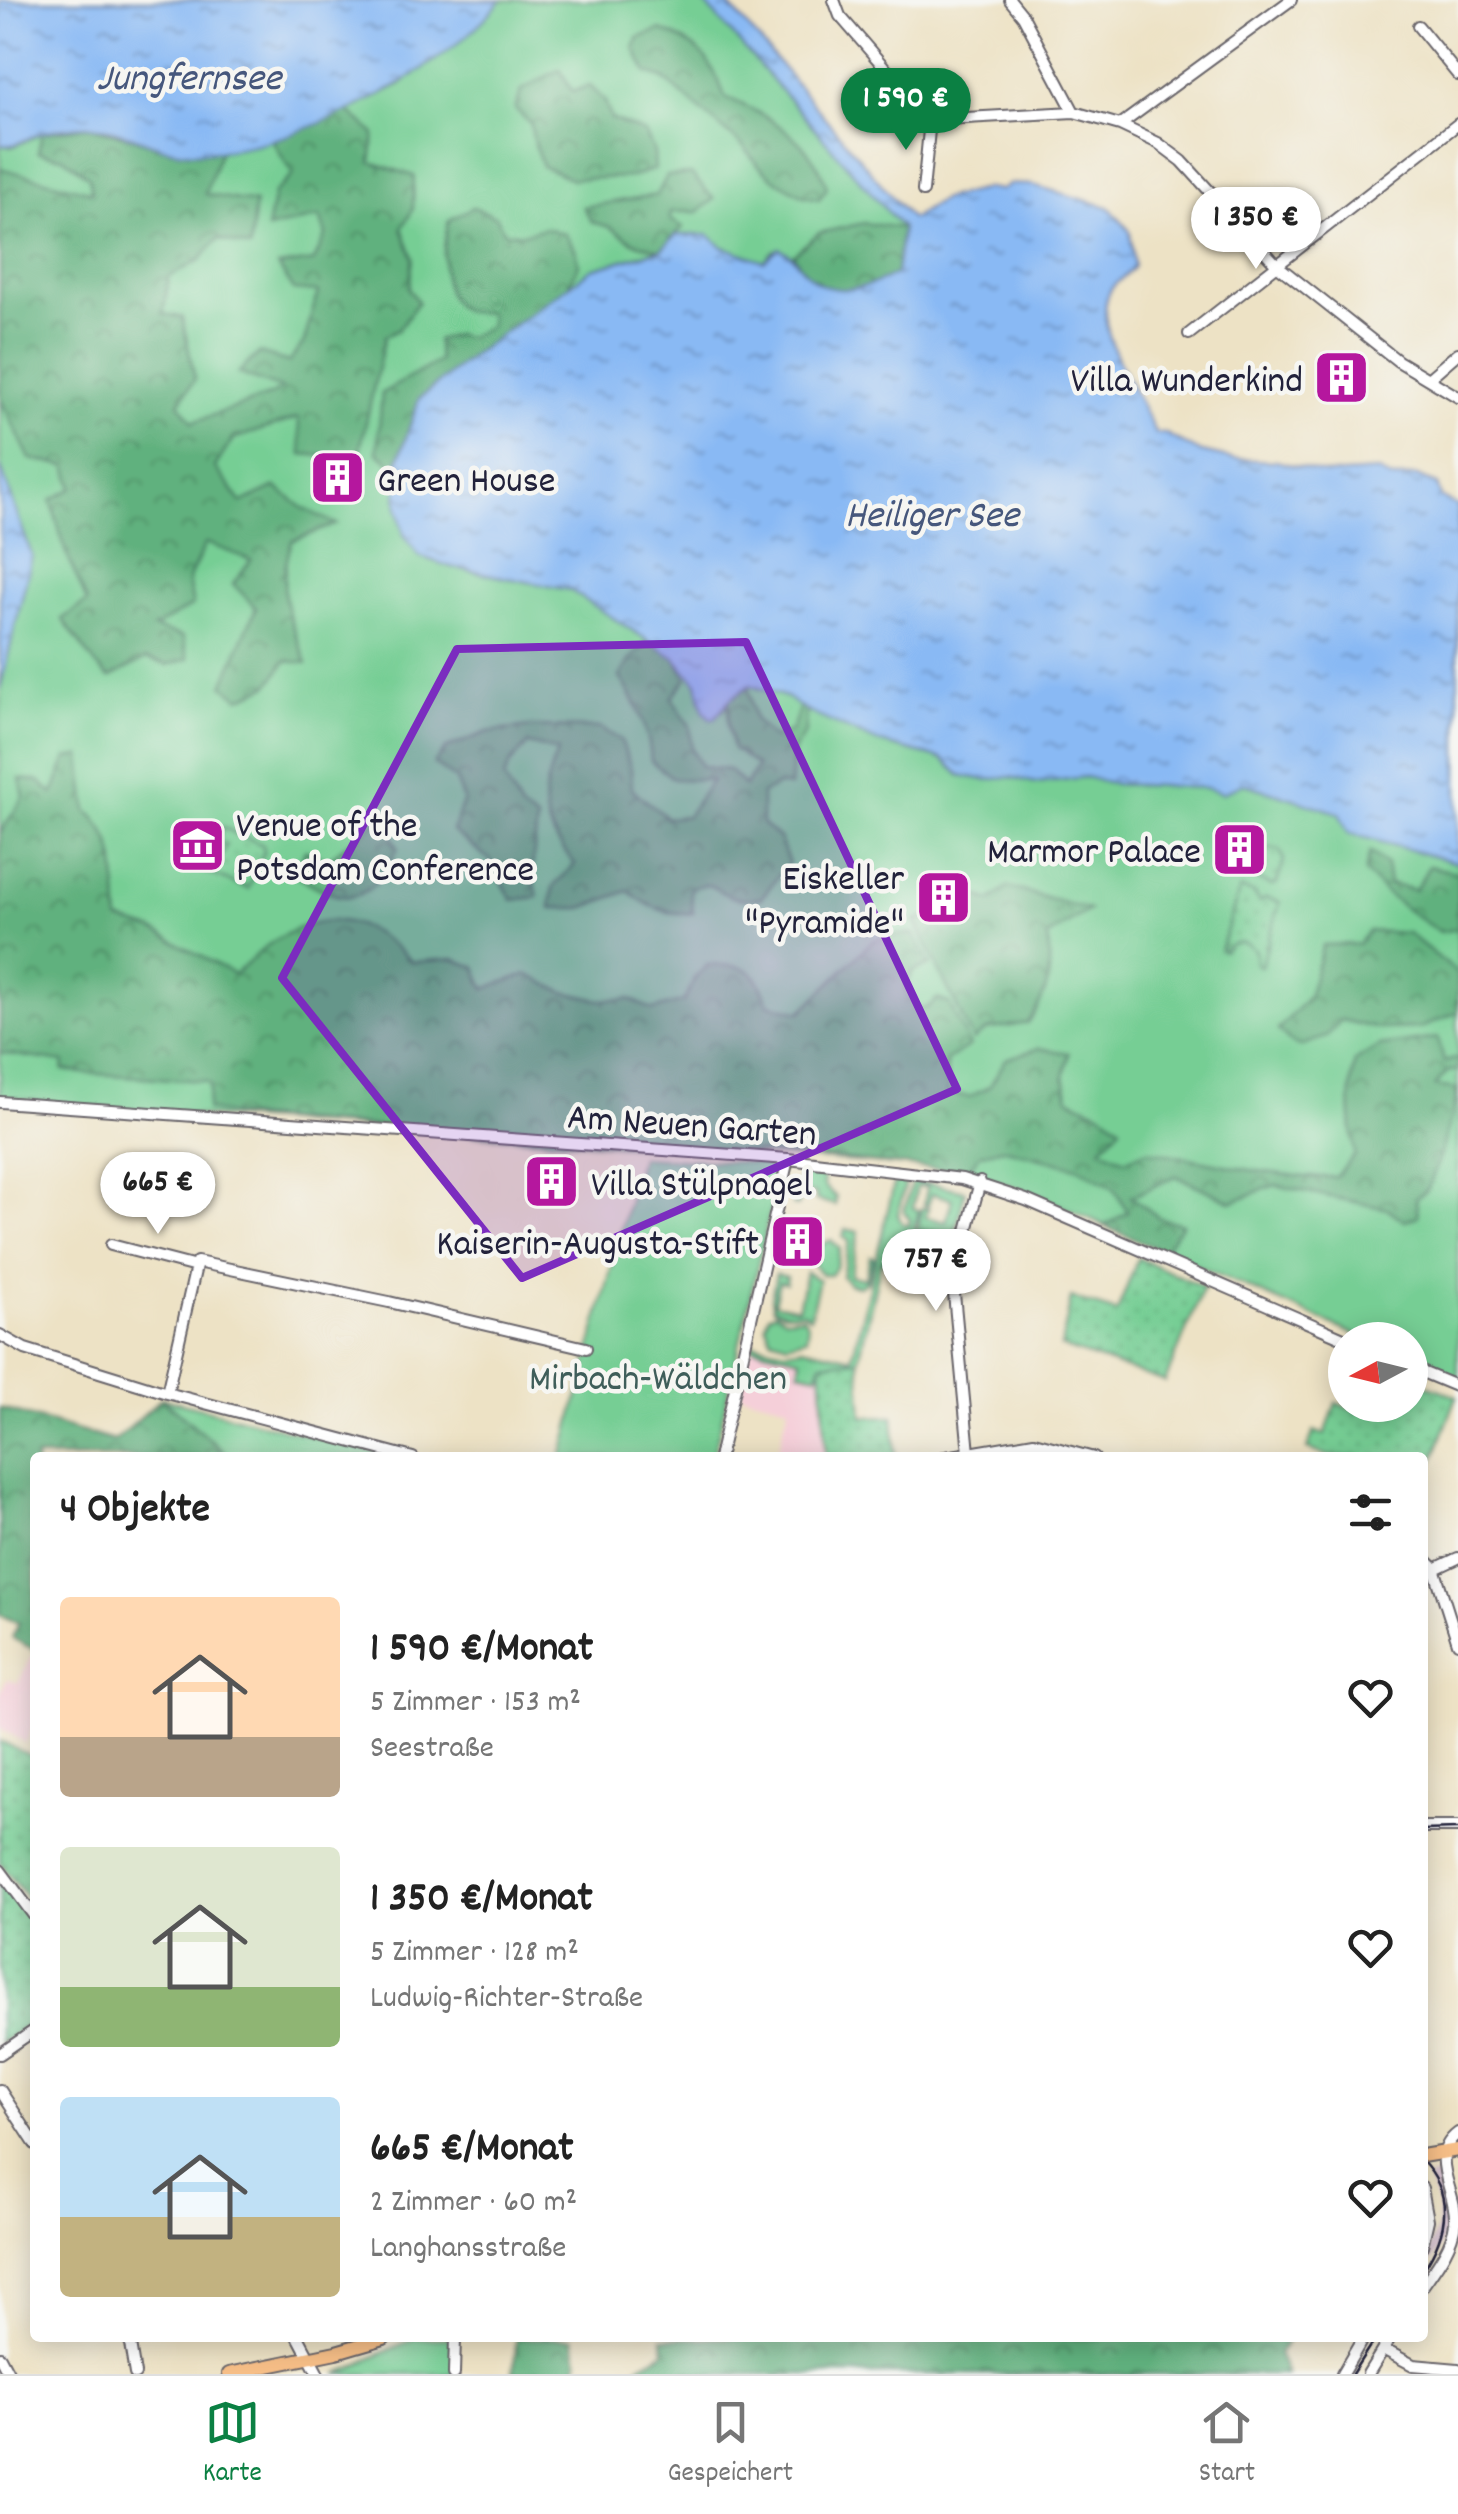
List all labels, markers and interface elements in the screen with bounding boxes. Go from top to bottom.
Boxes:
water label: Jungfernsee [97,53,284,110]
pin: 1 590 € [814,68,998,153]
text: 1 590 € [863,77,949,123]
pin: 1 350 € [1164,187,1348,272]
text: 1 350 € [1213,196,1299,242]
building icon: Villa Wunderkind [1312,348,1372,408]
place label: Villa Wunderkind [1071,356,1303,411]
building icon: Green House [308,448,368,508]
place label: Green House [377,456,555,511]
water label: Heiliger See [845,490,1021,547]
place label: Venue of the Potsdam Conference [236,801,534,900]
museum icon: Venue of the Potsdam Conference [167,815,227,875]
building icon: Marmor Palace [1210,819,1270,879]
place label: Marmor Palace [987,827,1201,882]
place label: Eiskeller "Pyramide" [745,854,904,953]
building icon: Eiskeller "Pyramide" [913,868,973,928]
street label: Am Neuen Garten [565,1092,818,1165]
pin: 665 € [88,1152,228,1237]
building icon: Villa Stülpnagel [522,1152,582,1212]
place label: Villa Stülpnagel [591,1160,812,1215]
text: 665 € [122,1161,194,1207]
building icon: Kaiserin-Augusta-Stift [768,1211,828,1271]
place label: Kaiserin-Augusta-Stift [436,1219,759,1274]
pin: 757 € [866,1229,1006,1314]
text: 757 € [904,1238,968,1284]
north arrow [1328,1322,1428,1422]
map controls [1328,1322,1428,1422]
park label: Mirbach-Wäldchen [529,1354,787,1409]
text: 4 Objekte [60,1482,210,1542]
icon: filters [1343,1485,1398,1540]
text: 1 590 €/Monat [370,1621,593,1681]
icon: home [140,1637,260,1757]
icon: heart [1343,1670,1398,1725]
text: 5 Zimmer · 153 m² [370,1681,581,1727]
text: Seestraße [370,1727,494,1773]
text: 1 350 €/Monat [370,1871,593,1931]
icon: home [140,1887,260,2007]
icon: heart [1343,1920,1398,1975]
text: 5 Zimmer · 128 m² [370,1931,579,1977]
text: Ludwig-Richter-Straße [370,1977,643,2023]
text: 665 €/Monat [370,2121,574,2181]
icon: home [140,2137,260,2257]
icon: heart [1343,2170,1398,2225]
text: 2 Zimmer · 60 m² [370,2181,577,2227]
text: Langhansstraße [370,2227,566,2273]
tab: Karte [203,2395,262,2495]
tab: Gespeichert [667,2395,793,2495]
tab: Start [1199,2395,1255,2495]

